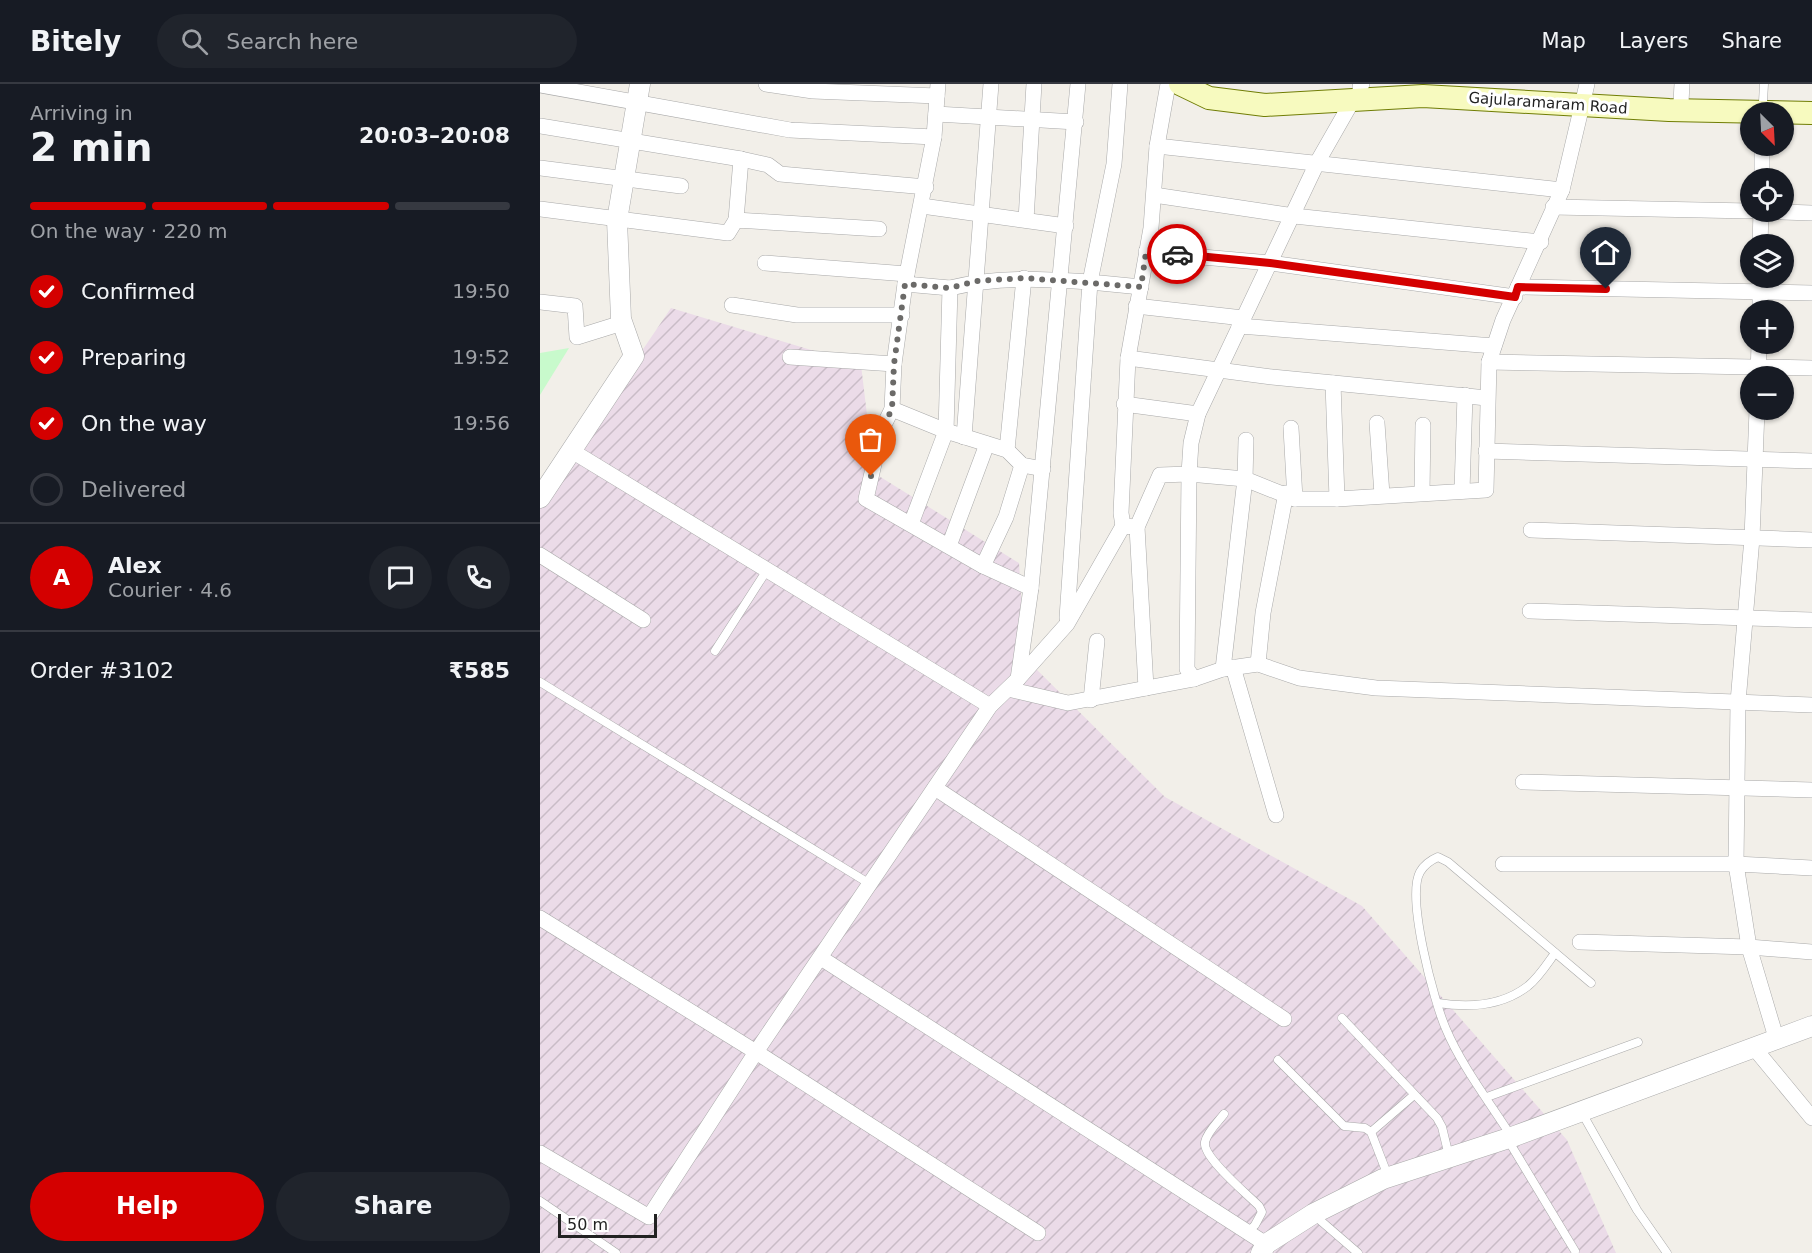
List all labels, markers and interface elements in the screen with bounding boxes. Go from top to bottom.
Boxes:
search box [157,14,577,68]
text: Bitely [30,25,121,58]
icon: search [178,25,211,58]
text: Search here [226,29,358,54]
text: Map [1542,29,1586,53]
text: Layers [1619,29,1688,53]
text: Share [1721,29,1782,53]
street label: Gajularamaram Road [1468,88,1628,118]
text: Arriving in [30,101,133,125]
north arrow [1740,102,1794,156]
map controls [1740,102,1794,420]
text: 20:03–20:08 [359,123,510,148]
text: 2 min [30,125,152,170]
button: locate [1740,168,1794,222]
text: On the way · 220 m [30,219,228,243]
courier [1147,224,1207,284]
pin [1580,227,1631,289]
button: layers [1740,234,1794,288]
icon: home [1589,236,1622,269]
icon: car [1161,238,1194,271]
icon: check [30,275,63,308]
text: Confirmed [81,279,195,304]
text: 19:50 [452,279,510,303]
button: + [1740,300,1794,354]
icon: check [30,341,63,374]
text: Preparing [81,345,187,370]
text: 19:52 [452,345,510,369]
button: − [1740,366,1794,420]
icon: check [30,407,63,440]
text: On the way [81,411,207,436]
text: 19:56 [452,411,510,435]
pin [845,414,896,476]
icon: bag [854,423,887,456]
text: Delivered [81,477,186,502]
button: chat [369,546,432,609]
button: phone [447,546,510,609]
text: Alex [108,553,162,578]
text: A [53,565,70,590]
text: Courier · 4.6 [108,578,232,602]
text: Order #3102 [30,658,174,683]
text: ₹585 [449,658,510,683]
button: Help [30,1172,264,1241]
button: Share [276,1172,510,1241]
scale bar [558,1211,657,1238]
text: 50 m [567,1215,608,1234]

